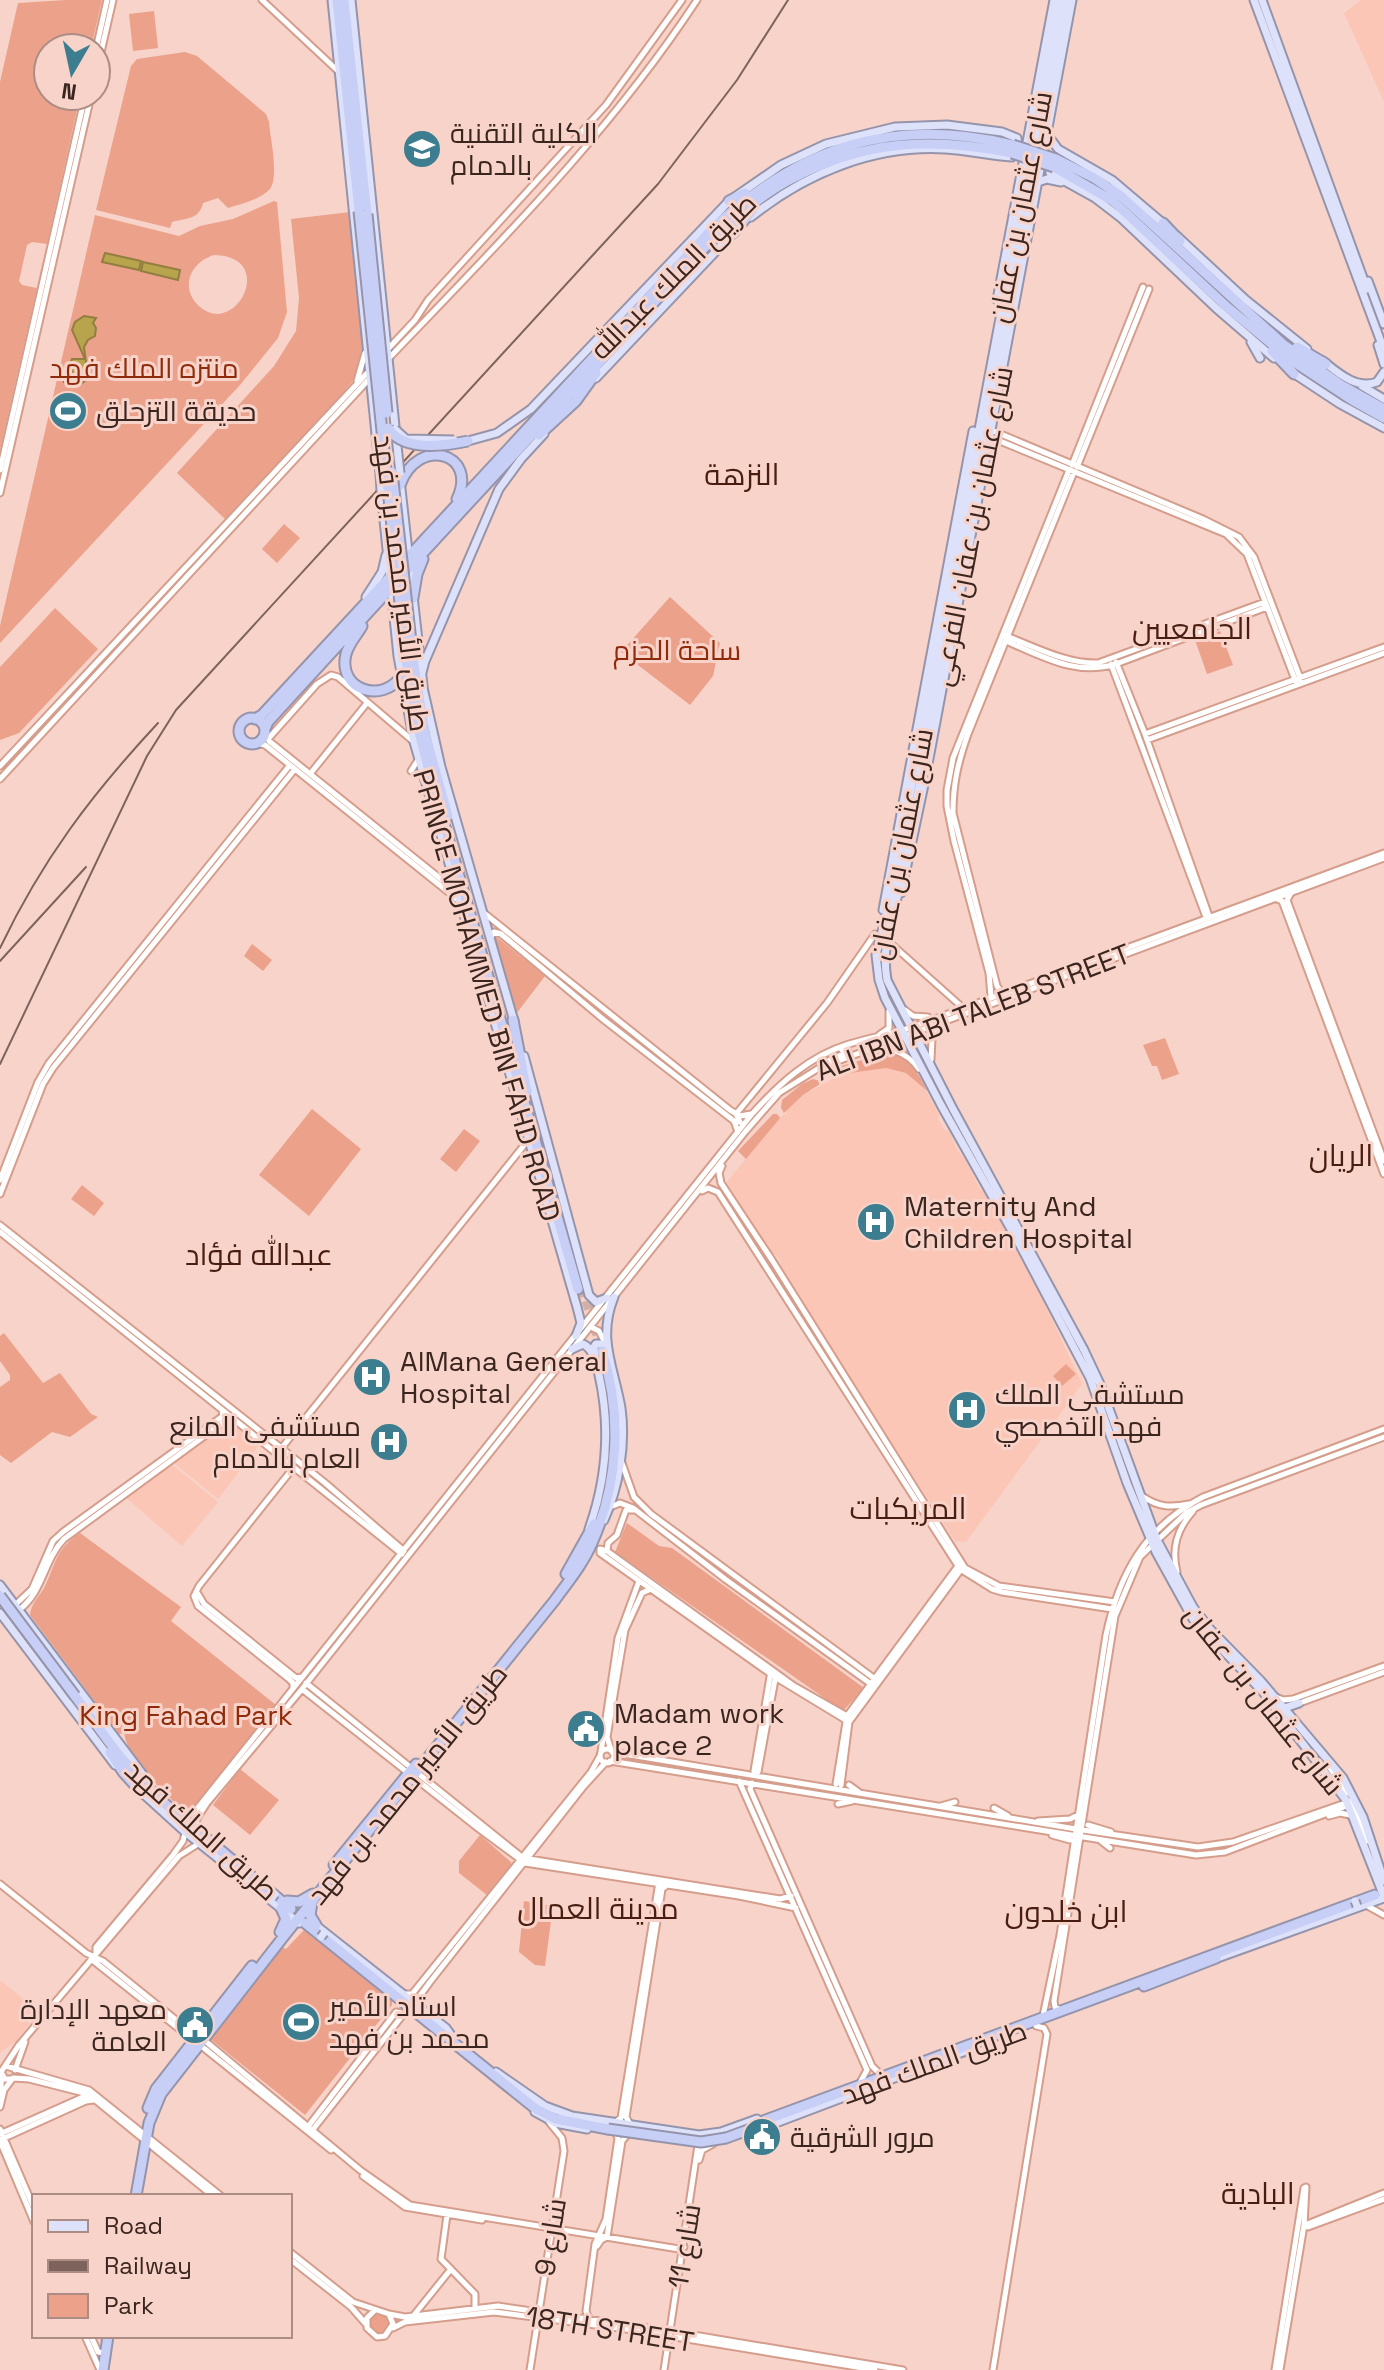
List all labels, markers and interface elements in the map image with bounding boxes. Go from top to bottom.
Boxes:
north arrow [32,32,112,112]
text: N [59,77,78,107]
street label: شارع عثمان بن عفان [980,88,1061,326]
place label: الكلية التقنية بالدمام [450,115,598,185]
school or university icon: الكلية التقنية بالدمام [401,128,443,170]
street label: طريق الملك عبدالله [582,185,764,367]
park label: منتزه الملك فهد [49,350,239,386]
street label: شارع عثمان بن عفان الفرعي [923,363,1025,690]
sports icon: حديقة التزحلق [47,390,89,432]
place label: حديقة التزحلق [96,393,256,429]
street label: طريق الأمير محمد بن فهد [366,432,438,734]
district label: النزهة [704,455,780,494]
district label: الجامعيين [1132,609,1252,648]
park label: ساحة الحزم [613,632,741,670]
street label: شارع عثمان بن عفان [861,725,942,963]
street label: PRINCE MOHAMMED BIN FAHD ROAD [405,765,569,1225]
street label: ALI IBN ABI TALEB STREET [810,935,1136,1089]
district label: الريان [1309,1136,1373,1175]
place label: Maternity And Children Hospital [904,1188,1133,1256]
hospital icon: Maternity And Children Hospital [855,1201,897,1243]
district label: عبدالله فؤاد [185,1235,333,1274]
place label: AlMana General Hospital [400,1343,607,1411]
hospital icon: AlMana General Hospital [351,1356,393,1398]
place label: مستشفى الملك فهد التخصصي [995,1376,1185,1447]
hospital icon: مستشفى الملك فهد التخصصي [946,1389,988,1431]
place label: مستشفى المانع العام بالدمام [169,1408,361,1478]
hospital icon: مستشفى المانع العام بالدمام [368,1421,410,1463]
district label: المريكبات [849,1489,967,1528]
street label: شارع عثمان بن عفان [1175,1597,1352,1803]
street label: طريق الأمير محمد بن فهد [299,1656,515,1912]
place label: Madam work place 2 [614,1695,784,1763]
park label: King Fahad Park [79,1697,293,1733]
public building icon: Madam work place 2 [565,1708,607,1750]
street label: طريق الملك فهد [118,1752,286,1908]
district label: مدينة العمال [517,1889,679,1928]
district label: ابن خلدون [1005,1892,1128,1931]
place label: استاد الأمير محمد بن فهد [327,1988,490,2056]
place label: معهد الإدارة العامة [20,1991,167,2059]
sports icon: استاد الأمير محمد بن فهد [280,2001,322,2043]
public building icon: معهد الإدارة العامة [174,2004,216,2046]
street label: طريق الملك فهد [836,2012,1032,2112]
public building icon: مرور الشرقية [741,2116,783,2158]
place label: مرور الشرقية [790,2119,935,2155]
district label: البادية [1221,2174,1295,2213]
legend [32,2194,292,2338]
street label: شارع 9 [526,2195,575,2279]
street label: شارع 11 [660,2201,709,2291]
text: Road [104,2210,163,2241]
text: Railway [104,2250,192,2281]
text: Park [104,2290,154,2321]
street label: 18TH STREET [523,2298,697,2360]

